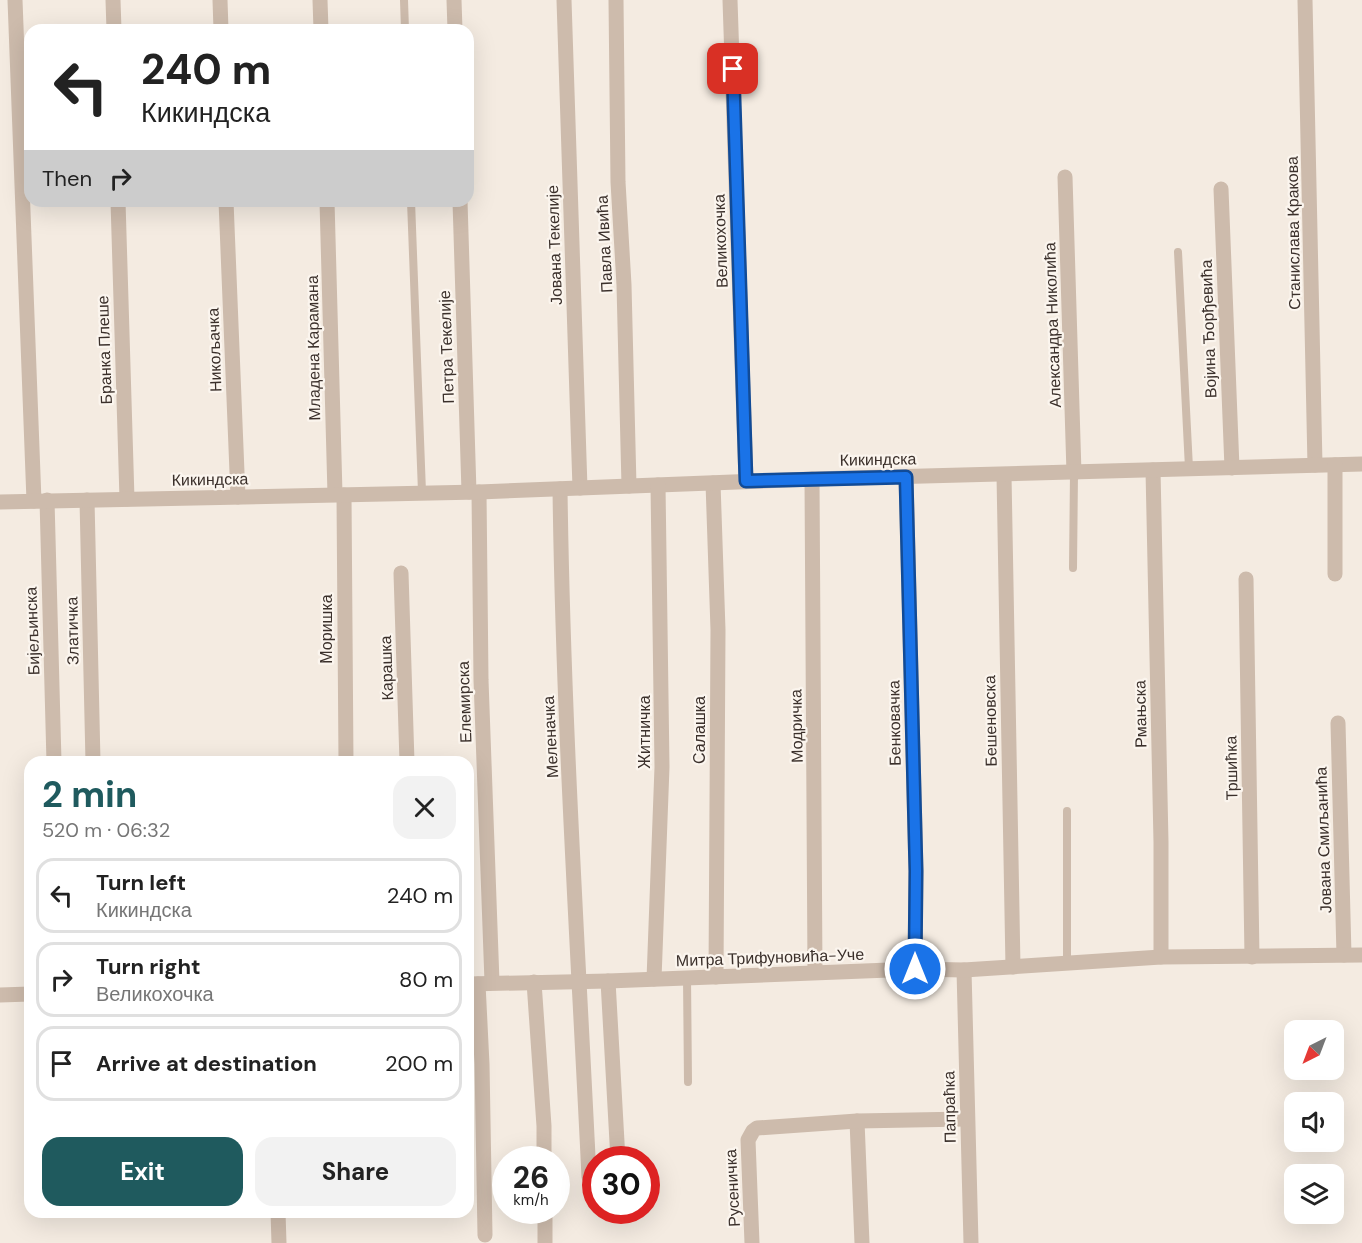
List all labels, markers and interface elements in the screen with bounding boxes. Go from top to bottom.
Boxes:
text: 240 m [141,42,271,97]
pin [707,43,758,94]
icon: left [42,48,120,126]
icon: arrive [716,52,749,85]
text: Кикиндска [141,95,270,130]
street label: Станислава Кракова [1282,156,1305,310]
icon: right [104,162,137,195]
text: Then [42,164,92,193]
street label: Јована Текелије [542,184,567,305]
street label: Великохочка [708,193,733,288]
street label: Павла Ивића [591,195,618,293]
street label: Александра Николића [1039,242,1066,408]
street label: Војина Ђорђевића [1196,259,1221,399]
street label: Младена Карамана [302,275,325,421]
street label: Петра Текелије [434,290,459,404]
street label: Бранка Плеше [92,295,117,405]
street label: Никољачка [203,307,226,392]
street label: Кикиндска [840,448,917,471]
street label: Кикиндска [172,468,249,491]
street label: Бијељинска [20,586,45,676]
street label: Моришка [316,594,337,664]
street label: Златичка [61,597,84,665]
street label: Карашка [375,635,398,701]
street label: Елемирска [453,661,476,743]
street label: Бешеновска [979,675,1002,767]
street label: Бенковачка [883,680,906,766]
street label: Рмањска [1129,680,1152,748]
street label: Модричка [785,689,808,763]
street label: Меленачка [538,695,563,779]
street label: Житничка [634,695,655,769]
street label: Салашка [689,696,710,764]
street label: Тршићка [1220,735,1243,801]
street label: Јована Смиљанића [1310,766,1337,914]
text: 2 min [42,771,137,818]
button: close [393,776,456,839]
text: 520 m · 06:32 [42,817,170,843]
text: Turn left [96,868,186,897]
icon: left [45,879,78,912]
text: 240 m [387,881,453,910]
text: Кикиндска [96,897,192,923]
position arrow [883,937,947,1001]
street label: Митра Трифуновића-Уче [676,944,865,971]
text: Turn right [96,952,201,981]
icon: right [45,963,78,996]
text: 80 m [399,965,453,994]
text: Великохочка [96,981,214,1007]
north arrow [1284,1020,1344,1080]
map controls [1284,1020,1344,1224]
icon: arrive [45,1047,78,1080]
text: Arrive at destination [96,1049,317,1078]
text: 200 m [385,1049,453,1078]
street label: Папраћка [938,1071,961,1143]
button: sound [1284,1092,1344,1152]
button: Exit [42,1137,243,1206]
button: Share [255,1137,456,1206]
speed limit sign: 30 [582,1146,660,1224]
street label: Русеничка [720,1149,745,1227]
text: 26 [513,1158,549,1197]
button: layers [1284,1164,1344,1224]
text: km/h [513,1190,549,1210]

